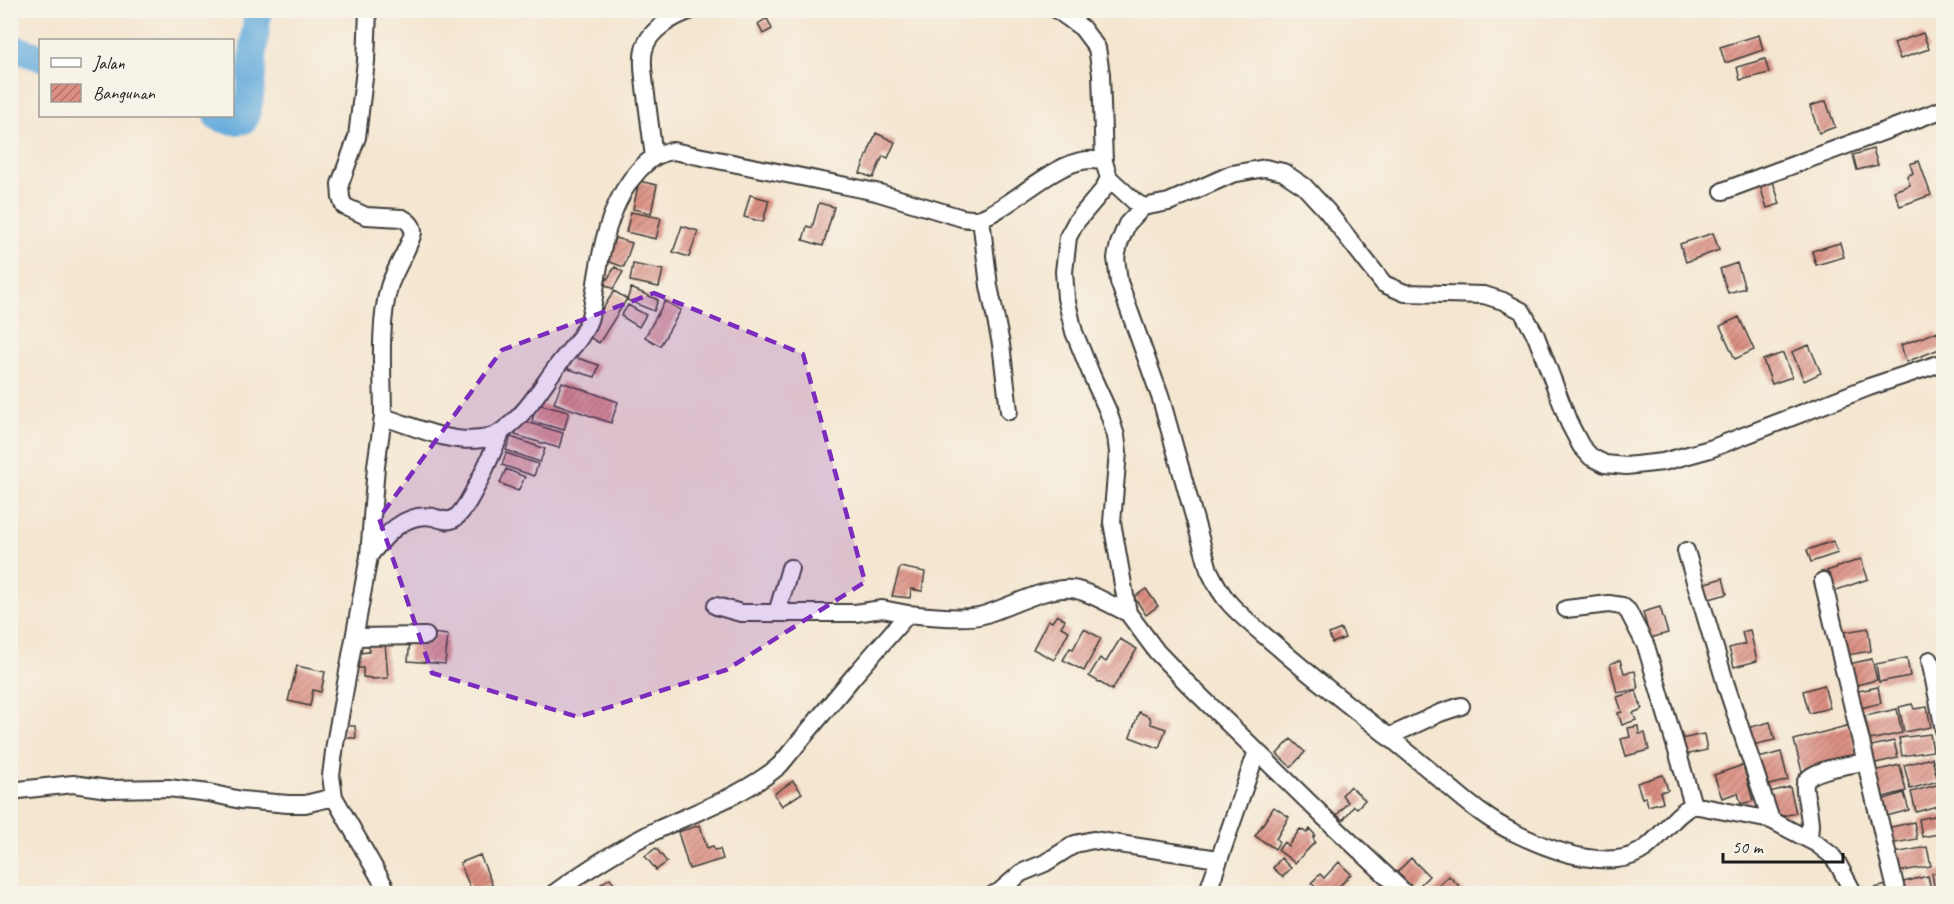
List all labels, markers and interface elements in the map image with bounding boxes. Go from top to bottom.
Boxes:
legend [39,39,234,117]
text: Jalan [92,52,125,74]
text: Bangunan [93,82,156,104]
scale bar [1723,826,1843,864]
text: 50 m [1732,836,1765,858]

